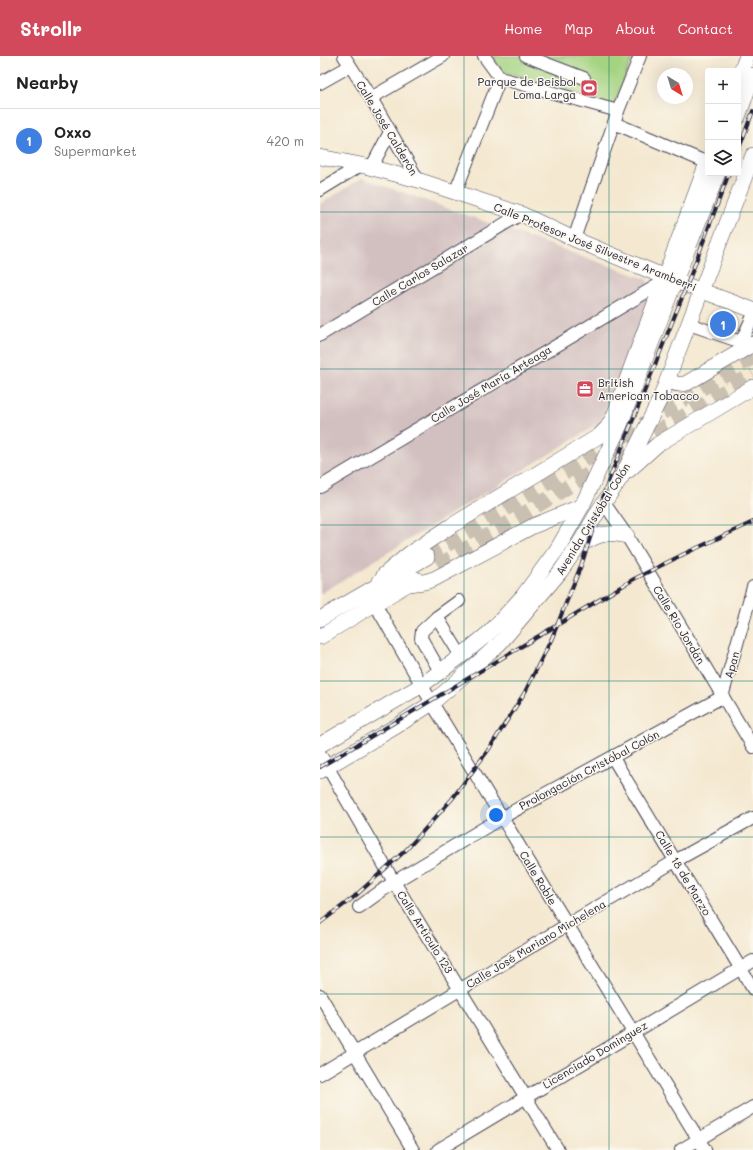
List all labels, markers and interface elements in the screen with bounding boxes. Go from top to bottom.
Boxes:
text: Strollr [20,16,82,41]
text: Home [504,19,542,38]
text: Map [564,19,593,38]
text: About [615,19,656,38]
text: Contact [678,19,733,38]
north arrow [657,68,693,104]
map controls [705,68,741,176]
button: + [705,68,741,104]
text: Nearby [16,71,78,93]
place label: Parque de Beisbol Loma Larga [478,74,576,102]
street label: Calle José Calderón [353,78,422,178]
sports icon: Parque de Beisbol Loma Larga [579,78,599,98]
button: − [705,104,741,140]
text: Oxxo [54,122,91,142]
text: 1 [26,132,32,149]
text: 420 m [267,132,304,149]
button: layers [705,140,741,176]
text: Supermarket [54,142,137,159]
street label: Calle Profesor José Silvestre Aramberri [492,199,699,294]
street label: Calle Carlos Salazar [369,240,471,309]
pin: 1 [710,309,736,339]
street label: Calle José María Arteaga [427,341,554,426]
place label: British American Tobacco [598,375,699,403]
office icon: British American Tobacco [575,379,595,399]
street label: Avenida Cristóbal Colón [552,460,633,578]
street label: Calle Río Jordán [650,583,709,667]
street label: Apan [721,650,742,680]
street label: Prolongación Cristóbal Colón [516,726,661,813]
your location [486,805,506,825]
street label: Calle 18 de Marzo [652,827,715,918]
street label: Calle Roble [516,848,561,908]
street label: Calle Artículo 123 [394,888,457,976]
street label: Calle José Mariano Michelena [463,896,608,991]
street label: Licenciado Dominguez [540,1017,650,1092]

